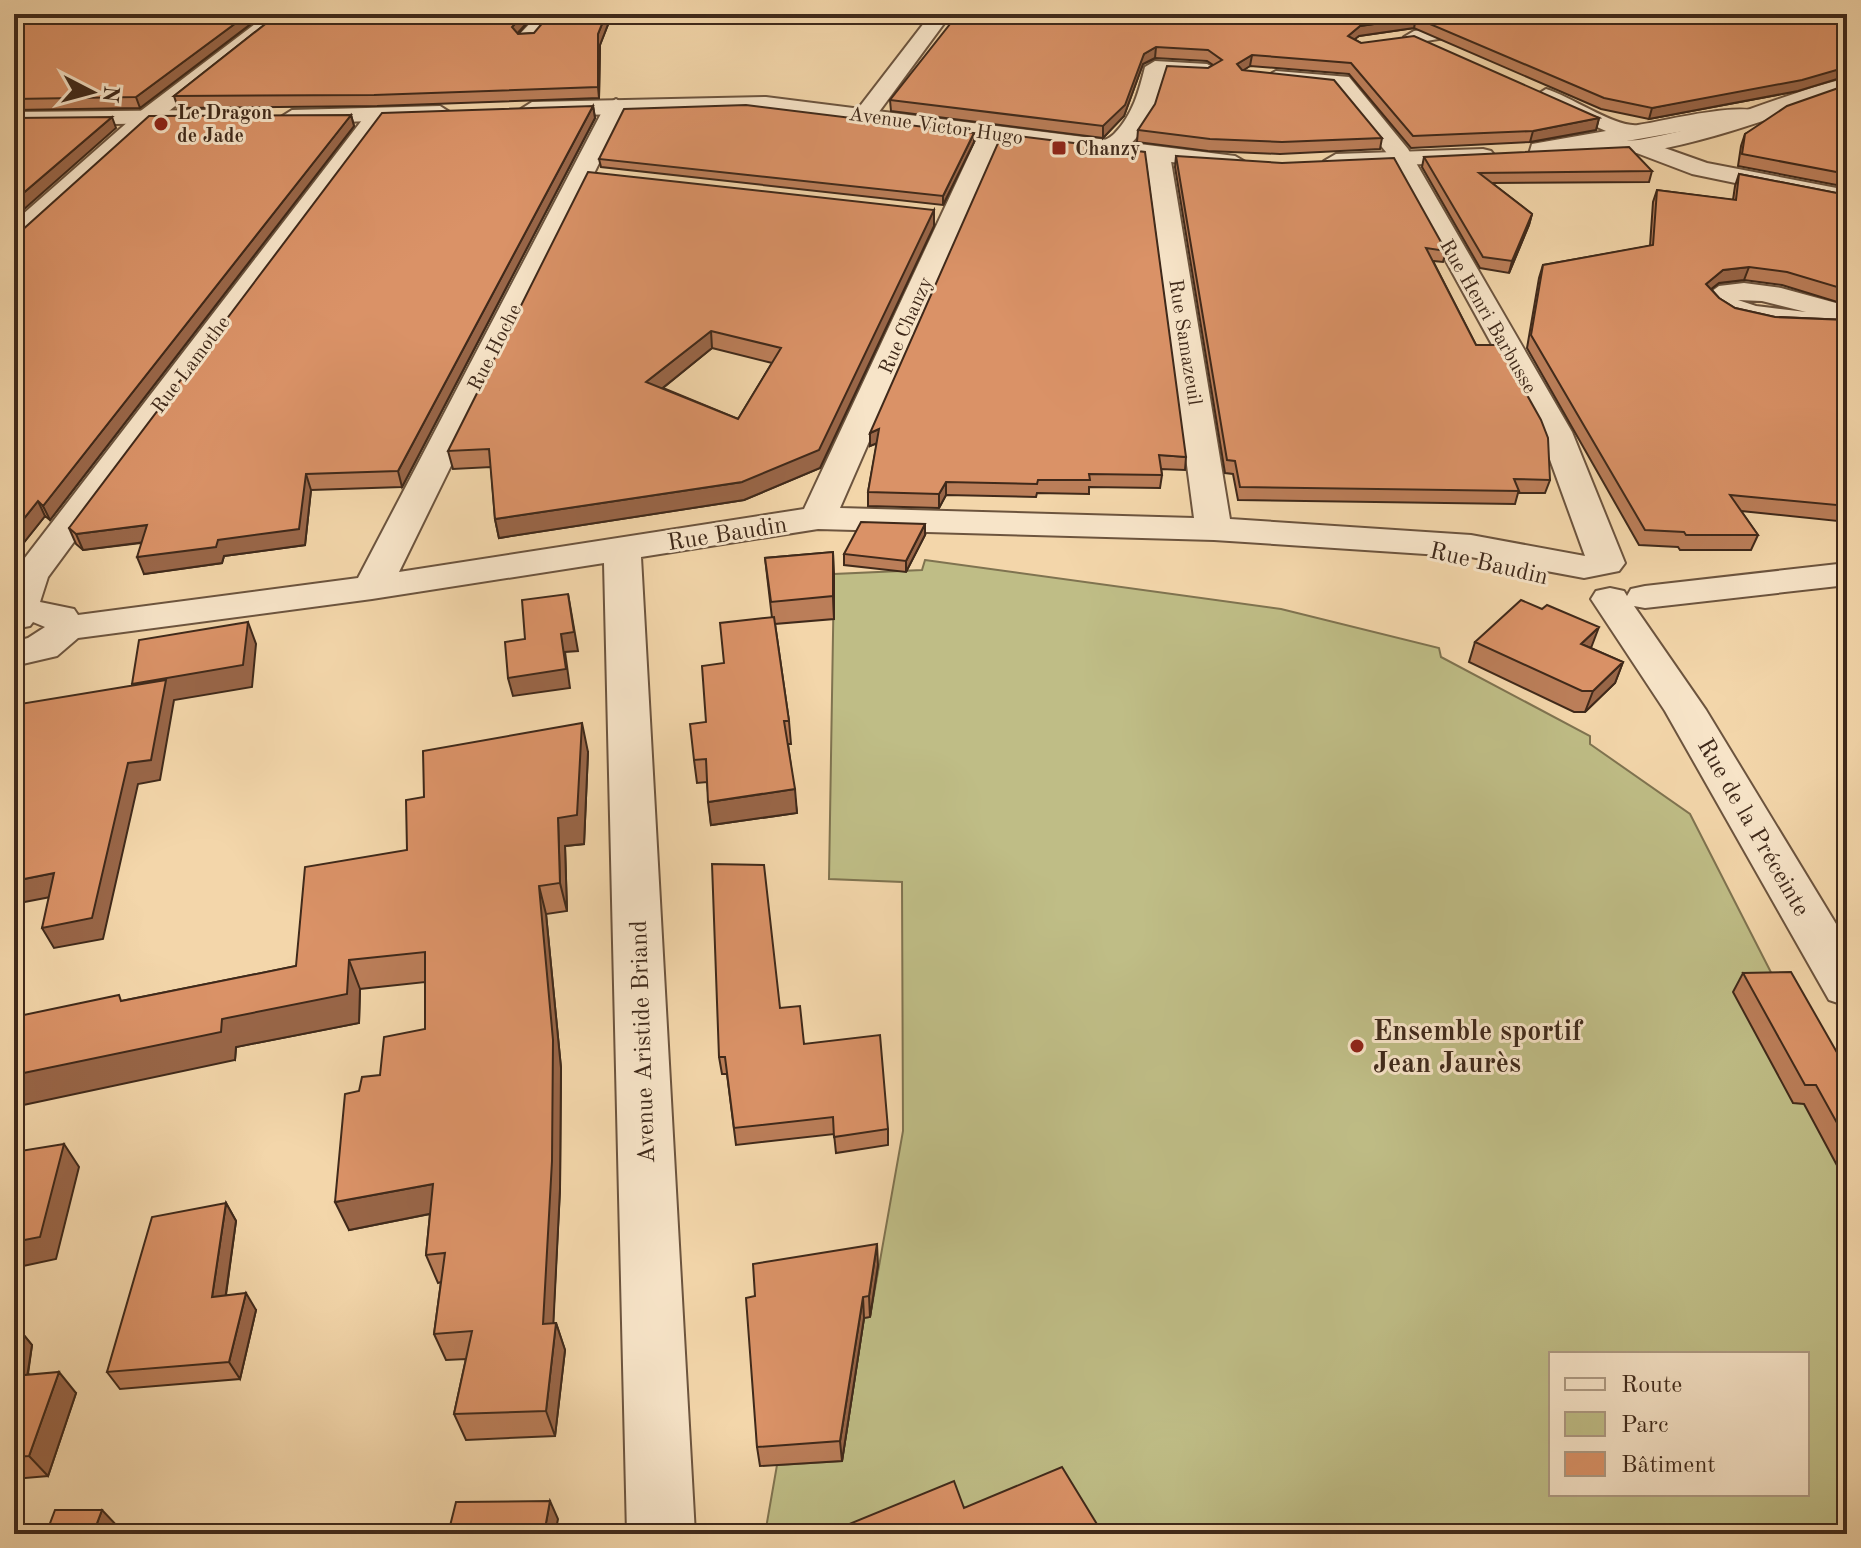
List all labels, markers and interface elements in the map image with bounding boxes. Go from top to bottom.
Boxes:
north arrow [52,52,132,132]
text: N [98,84,122,104]
place label: Le Dragon de Jade [177,104,272,147]
street label: Avenue Victor Hugo [847,105,1024,149]
marker: Le Dragon de Jade [152,115,170,133]
marker: Chanzy [1050,139,1068,157]
place label: Chanzy [1075,140,1140,160]
street label: Rue Henri Barbusse [1435,237,1539,397]
street label: Rue Chanzy [877,274,937,377]
street label: Rue Samazeuil [1164,278,1204,407]
street label: Rue Hoche [465,301,526,394]
street label: Rue Lamothe [149,313,234,418]
street label: Rue Baudin [666,514,789,556]
street label: Rue Baudin [1427,540,1550,590]
street label: Rue de la Préceinte [1692,735,1813,921]
street label: Avenue Aristide Briand [628,920,660,1164]
place label: Ensemble sportif Jean Jaurès [1373,1019,1584,1079]
marker: Ensemble sportif Jean Jaurès [1348,1037,1366,1055]
legend [1549,1352,1809,1496]
text: Route [1621,1374,1682,1398]
text: Parc [1621,1414,1668,1438]
text: Bâtiment [1621,1454,1716,1478]

